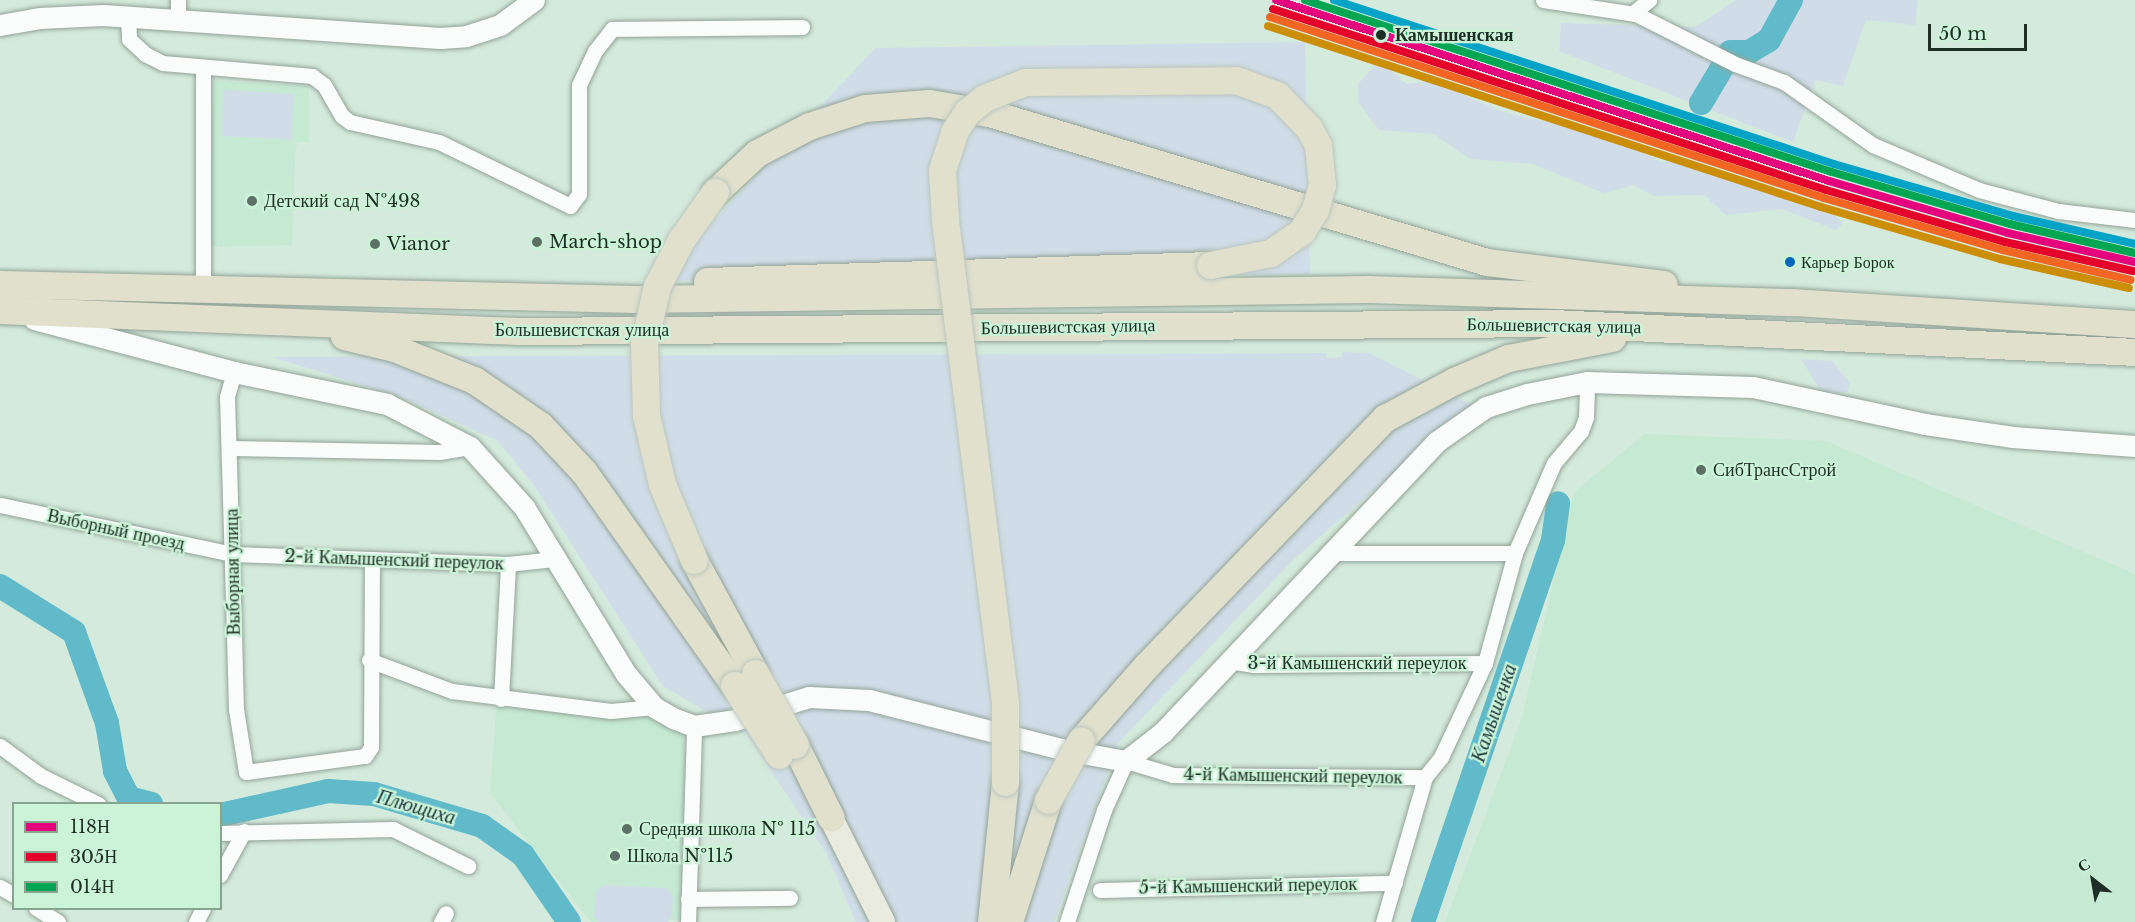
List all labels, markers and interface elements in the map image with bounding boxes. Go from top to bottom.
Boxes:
scale bar [1931,12,2030,50]
text: 50 m [1939,23,1987,45]
place label: Камышенская [1395,24,1514,46]
marker: Камышенская [1372,26,1390,44]
place label: Детский сад №498 [264,190,420,212]
marker: Детский сад №498 [245,194,259,208]
place label: March-shop [549,231,662,253]
place label: Vianor [387,233,450,255]
marker: March-shop [530,235,544,249]
marker: Vianor [368,237,382,251]
place label: Карьер Борок [1801,252,1895,272]
marker: Карьер Борок [1784,256,1796,268]
street label: Большевистская улица [1466,314,1642,338]
street label: Большевистская улица [980,315,1156,339]
street label: Большевистская улица [495,319,669,341]
place label: СибТрансСтрой [1713,459,1836,481]
marker: СибТрансСтрой [1694,463,1708,477]
street label: Выборный проезд [45,505,187,555]
street label: Выборная улица [221,508,245,636]
street label: 2-й Камышенский переулок [284,545,504,575]
street label: 3-й Камышенский переулок [1247,652,1467,674]
water label: Камышенка [1466,661,1522,765]
street label: 4-й Камышенский переулок [1184,763,1402,789]
water label: Плющиха [374,784,458,830]
legend [12,802,222,910]
text: 118Н [70,816,110,838]
place label: Средняя школа № 115 [639,818,815,840]
marker: Средняя школа № 115 [620,822,634,836]
place label: Школа №115 [627,845,733,867]
text: 305Н [70,846,117,868]
marker: Школа №115 [608,849,622,863]
north arrow [2063,850,2123,910]
text: С [2074,853,2094,876]
street label: 5-й Камышенский переулок [1139,873,1357,899]
text: 014Н [70,876,114,898]

